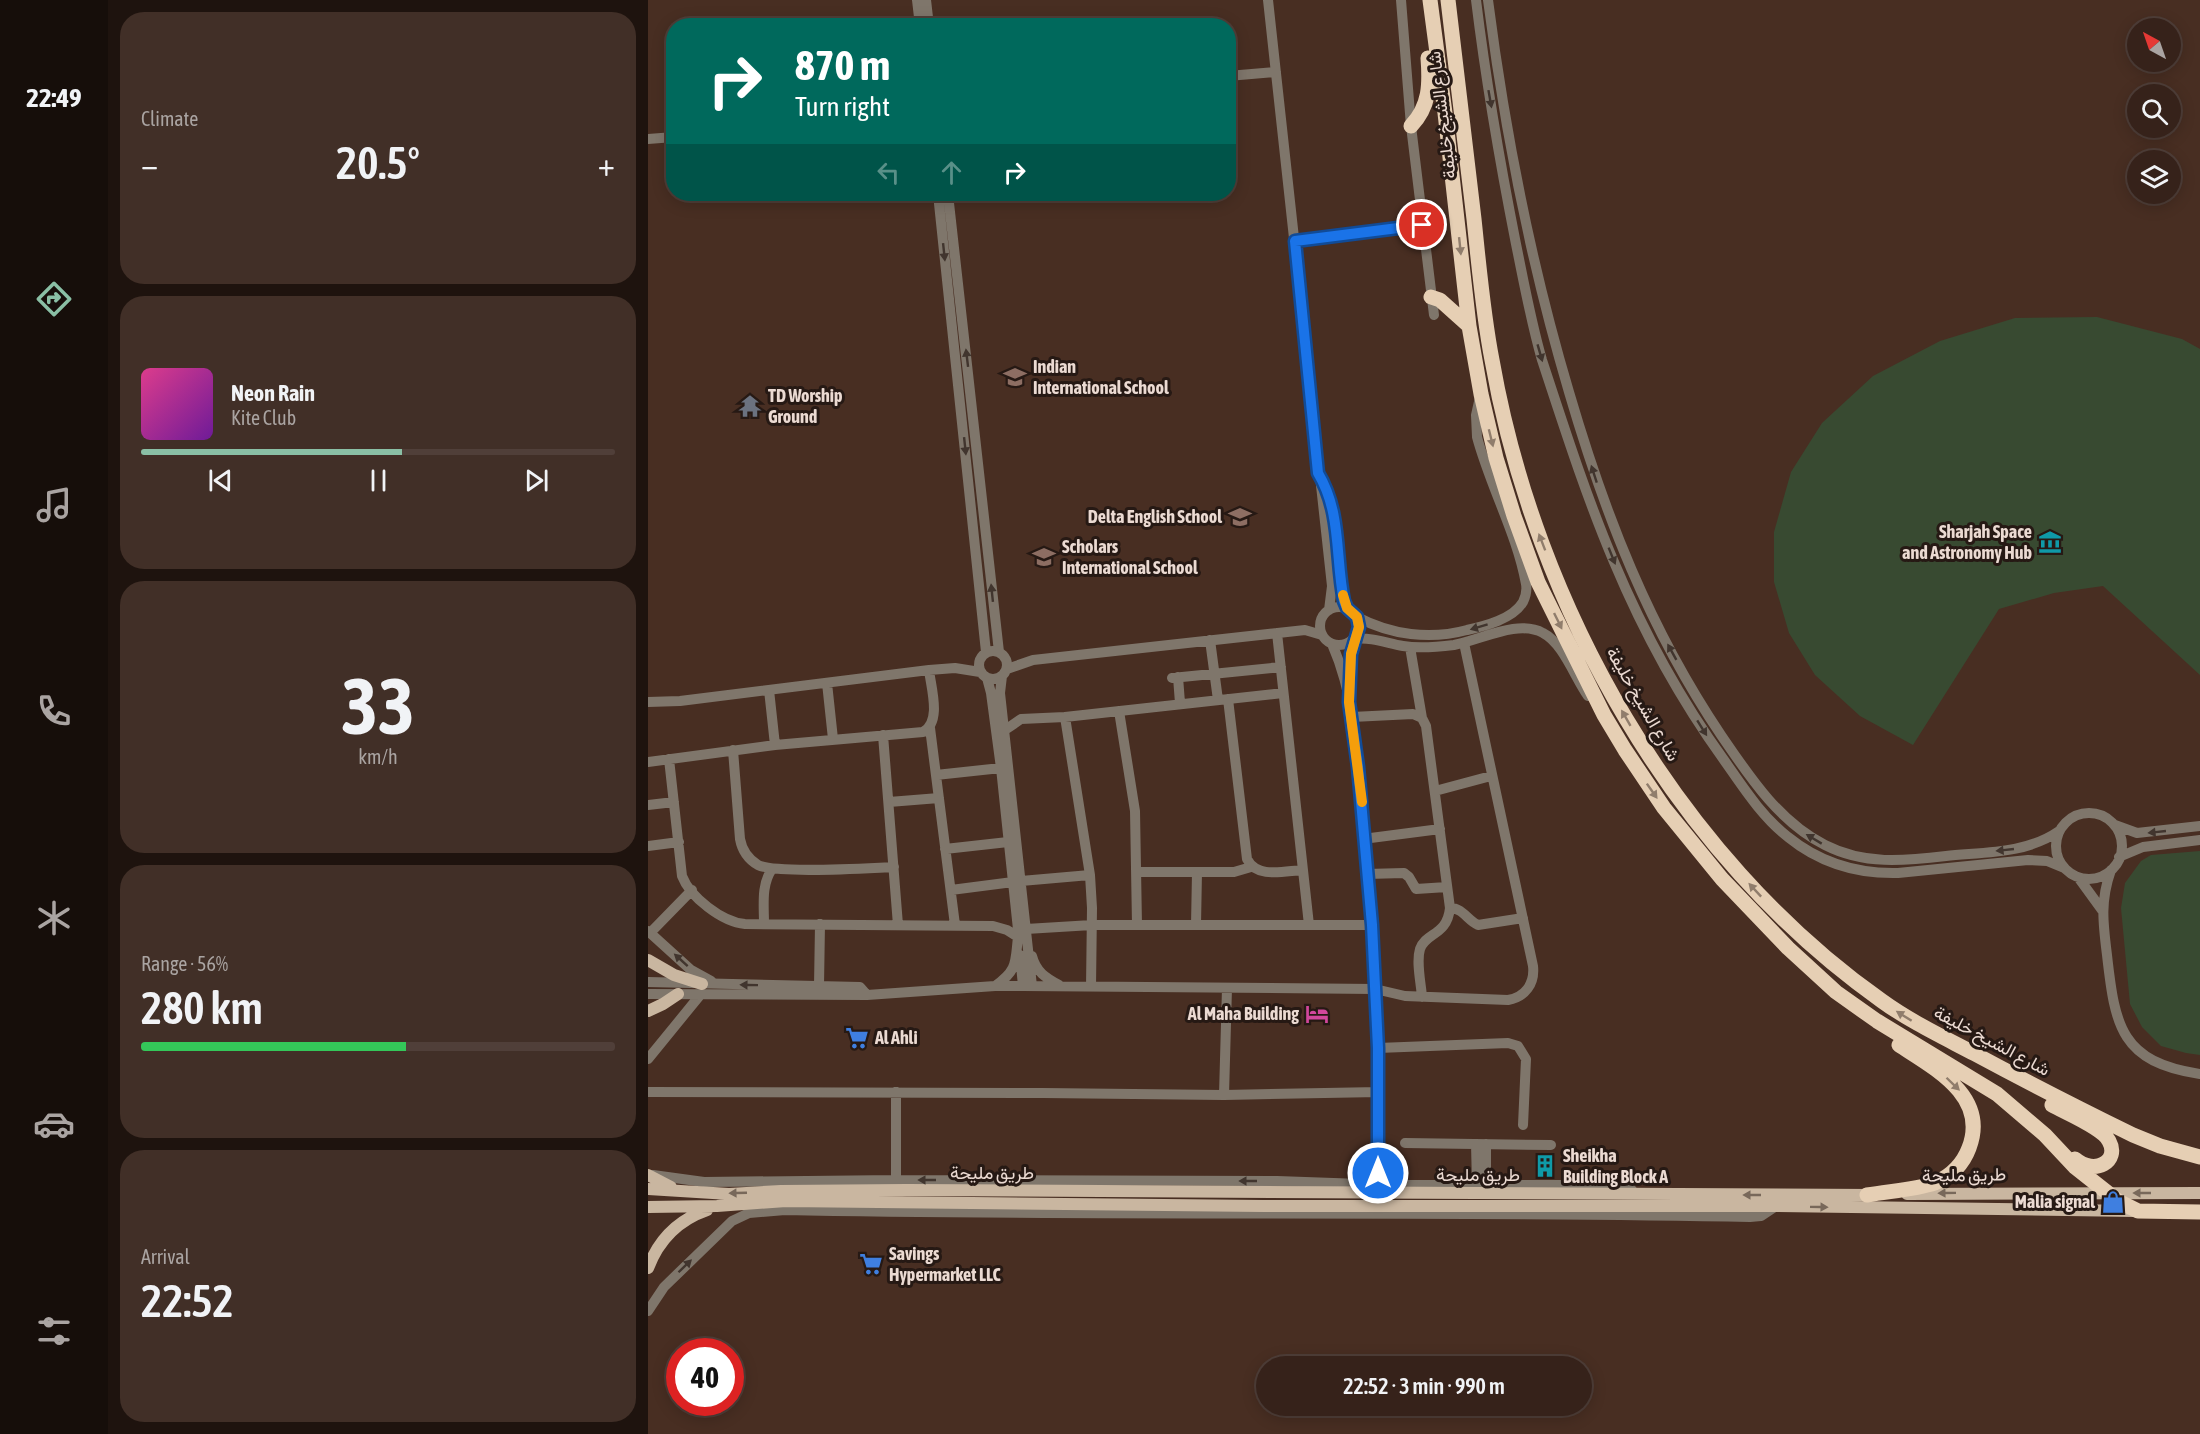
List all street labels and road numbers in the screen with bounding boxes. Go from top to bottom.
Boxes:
street label: شارع الشيخ خليفة [1423,50,1462,180]
street label: شارع الشيخ خليفة [1601,643,1685,766]
street label: شارع الشيخ خليفة [1930,1001,2054,1082]
street label: طريق مليحة [950,1162,1034,1184]
street label: طريق مليحة [1922,1163,2006,1187]
street label: طريق مليحة [1436,1164,1520,1186]

